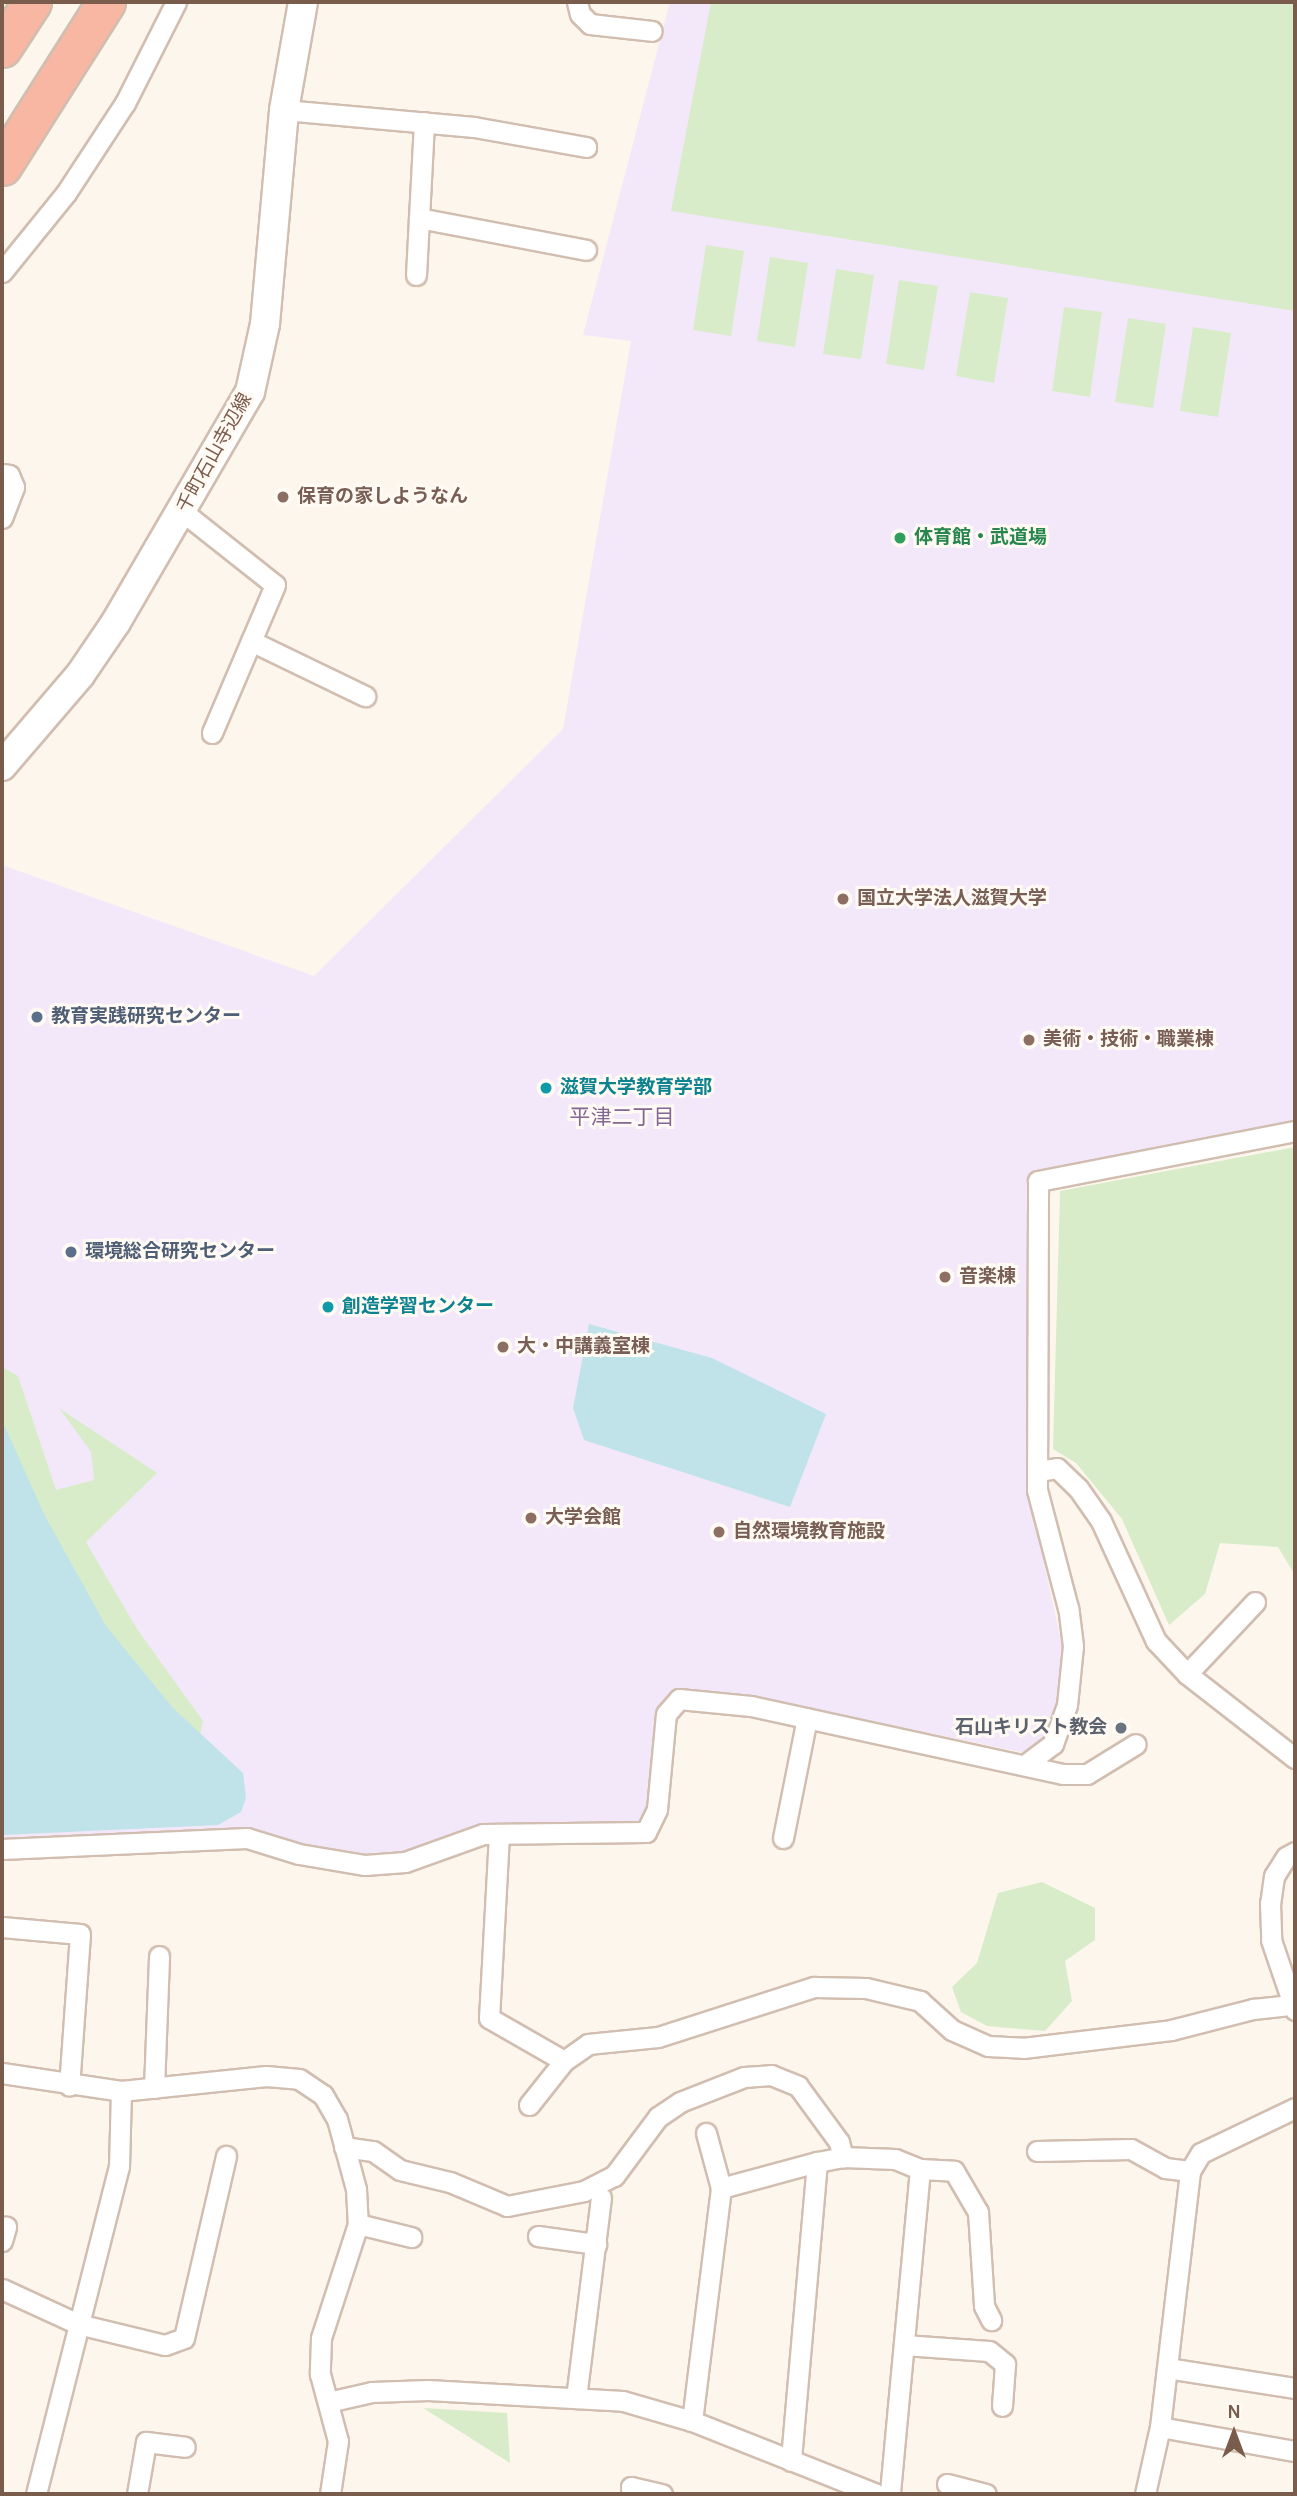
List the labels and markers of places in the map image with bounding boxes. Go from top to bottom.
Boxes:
place label: 保育の家しようなん [297,486,468,508]
marker: 保育の家しようなん [275,489,291,505]
place label: 体育館・武道場 [914,527,1047,549]
marker: 体育館・武道場 [892,530,908,546]
place label: 国立大学法人滋賀大学 [857,888,1047,910]
marker: 国立大学法人滋賀大学 [835,891,851,907]
place label: 教育実践研究センター [51,1006,241,1028]
marker: 教育実践研究センター [29,1009,45,1025]
place label: 美術・技術・職業棟 [1043,1029,1214,1051]
marker: 美術・技術・職業棟 [1021,1032,1037,1048]
place label: 滋賀大学教育学部 [560,1077,712,1099]
marker: 滋賀大学教育学部 [538,1080,554,1096]
place label: 環境総合研究センター [85,1241,275,1263]
marker: 環境総合研究センター [63,1244,79,1260]
place label: 音楽棟 [959,1266,1016,1288]
marker: 音楽棟 [937,1269,953,1285]
place label: 創造学習センター [342,1296,494,1318]
marker: 創造学習センター [320,1299,336,1315]
place label: 大・中講義室棟 [517,1336,650,1358]
marker: 大・中講義室棟 [495,1339,511,1355]
place label: 大学会館 [545,1507,621,1529]
marker: 大学会館 [523,1510,539,1526]
place label: 自然環境教育施設 [733,1521,885,1543]
marker: 自然環境教育施設 [711,1524,727,1540]
place label: 石山キリスト教会 [955,1717,1107,1739]
marker: 石山キリスト教会 [1113,1720,1129,1736]

